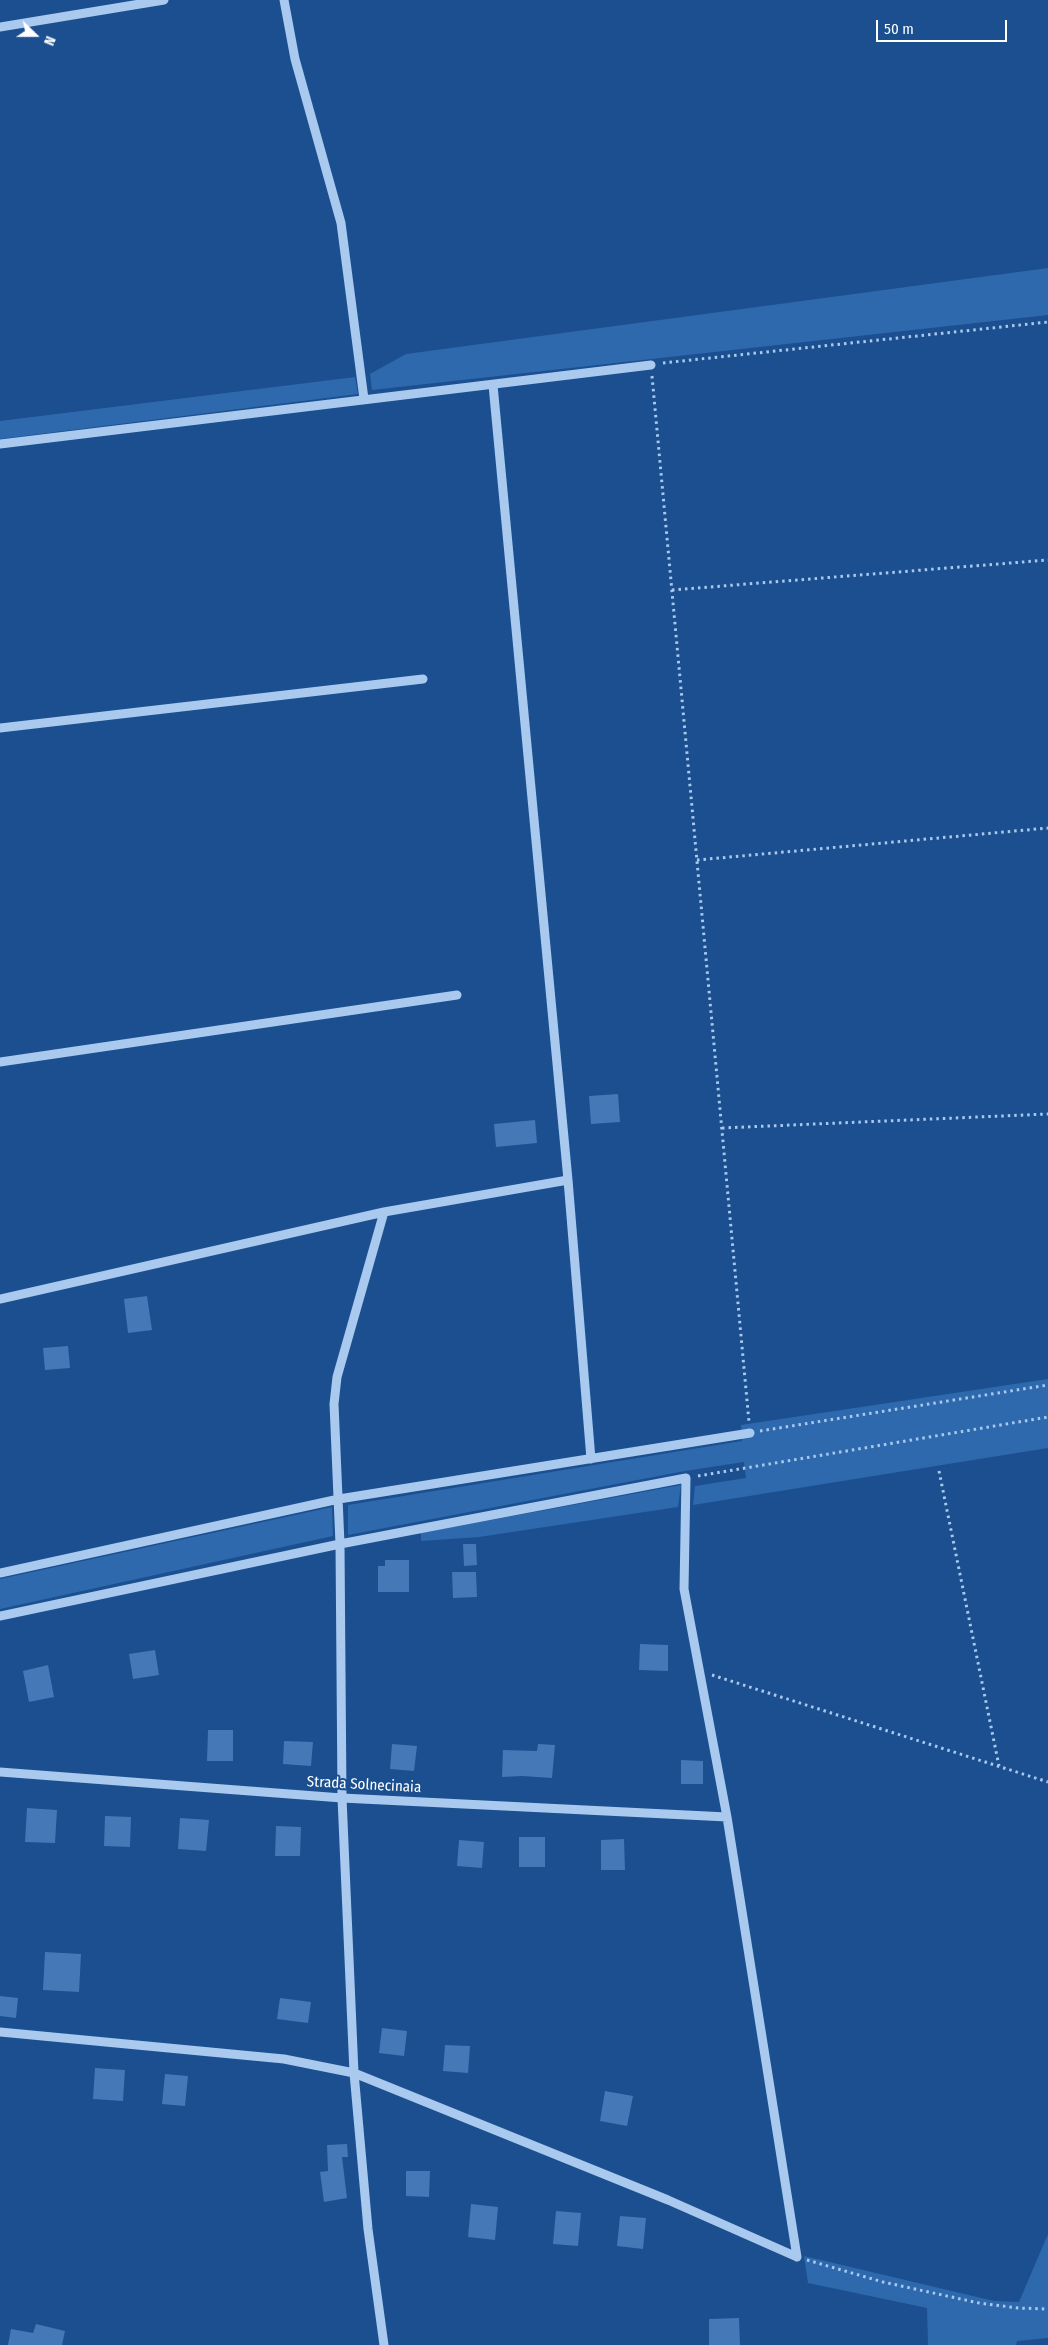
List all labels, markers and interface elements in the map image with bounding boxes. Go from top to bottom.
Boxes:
north arrow [10,10,60,60]
scale bar [878,10,1009,42]
text: 50 m [884,20,914,38]
text: N [40,34,59,48]
street label: Strada Solnecinaia [306,1773,422,1797]

